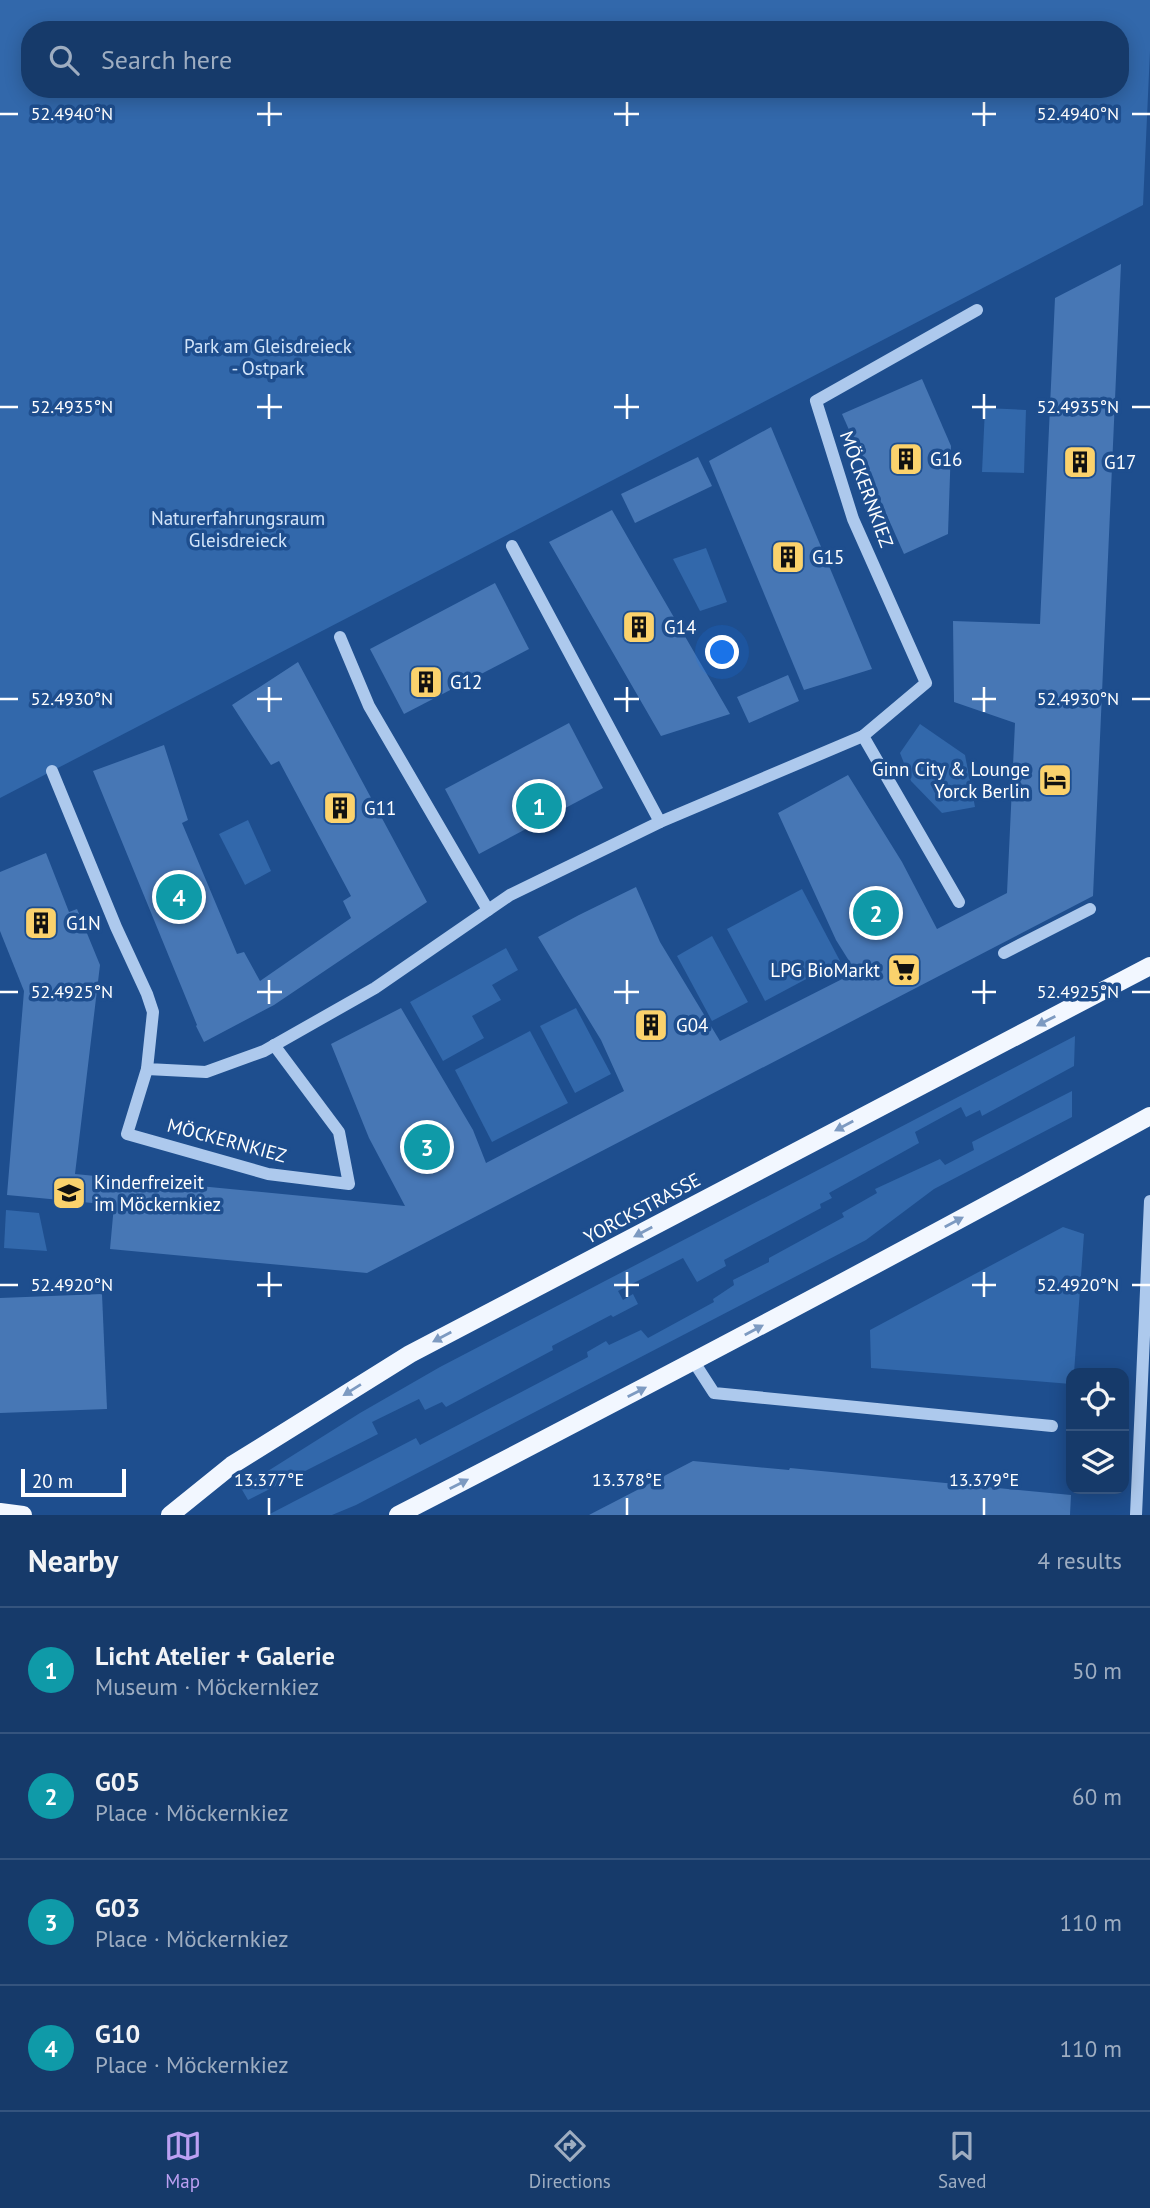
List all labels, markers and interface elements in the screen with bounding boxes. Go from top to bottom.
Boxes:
search box [21,21,1129,98]
icon: search [45,41,83,79]
text: Search here [101,43,232,76]
text: 52.4940°N [31,102,113,125]
text: 52.4940°N [1037,102,1119,125]
park label: Park am Gleisdreieck - Ostpark [184,334,352,380]
text: 52.4935°N [31,395,113,418]
text: 52.4935°N [1037,395,1119,418]
street label: MÖCKERNKIEZ [835,427,899,551]
building icon: G16 [887,440,925,478]
building icon: G17 [1061,443,1099,481]
place label: G16 [930,447,962,471]
place label: G17 [1104,450,1136,474]
park label: Naturerfahrungsraum Gleisdreieck [151,506,325,552]
building icon: G15 [769,538,807,576]
place label: G15 [812,545,844,569]
building icon: G14 [620,608,658,646]
place label: G14 [664,615,696,639]
your location [705,635,739,669]
building icon: G12 [407,663,445,701]
place label: G12 [450,670,482,694]
text: 52.4930°N [31,687,113,710]
text: 52.4930°N [1037,687,1119,710]
place label: Ginn City & Lounge Yorck Berlin [872,757,1030,803]
hotel icon: Ginn City & Lounge Yorck Berlin [1036,761,1074,799]
pin: 1 [516,780,562,832]
building icon: G11 [321,789,359,827]
place label: G11 [364,796,396,820]
pin: 4 [156,871,202,923]
pin: 2 [853,887,899,939]
building icon: G1N [22,904,60,942]
place label: G1N [66,911,101,935]
supermarket icon: LPG BioMarkt [885,951,923,989]
place label: LPG BioMarkt [770,958,881,982]
text: 52.4925°N [31,980,113,1003]
text: 52.4925°N [1037,980,1119,1003]
building icon: G04 [632,1006,670,1044]
place label: G04 [676,1013,708,1037]
one-way arrow [1036,1015,1056,1026]
street label: MÖCKERNKIEZ [165,1113,289,1167]
one-way arrow [834,1119,854,1131]
pin: 3 [404,1121,450,1173]
street label: YORCKSTRASSE [580,1167,704,1249]
place label: Kinderfreizeit im Möckernkiez [94,1170,221,1216]
school or university icon: Kinderfreizeit im Möckernkiez [50,1174,88,1212]
one-way arrow [944,1216,964,1228]
one-way arrow [633,1226,653,1237]
text: 52.4920°N [31,1273,113,1296]
text: 52.4920°N [1037,1273,1119,1296]
one-way arrow [744,1324,764,1336]
one-way arrow [432,1332,452,1343]
map controls [1066,1368,1129,1494]
button: locate [1066,1368,1129,1431]
one-way arrow [343,1383,362,1396]
one-way arrow [627,1386,647,1398]
button: layers [1066,1431,1129,1494]
scale bar [21,1466,126,1498]
text: 13.377°E [234,1468,304,1491]
text: 13.378°E [592,1468,662,1491]
text: 13.379°E [949,1468,1019,1491]
text: 20 m [32,1469,73,1493]
one-way arrow [449,1478,469,1489]
text: Nearby [28,1541,118,1580]
text: 4 results [1038,1546,1122,1575]
text: Licht Atelier + Galerie [95,1639,335,1672]
text: 1 [44,1656,58,1685]
text: 50 m [1072,1656,1122,1685]
text: Museum · Möckernkiez [95,1672,319,1701]
text: G05 [95,1765,140,1798]
text: 2 [44,1782,58,1811]
text: 60 m [1072,1782,1122,1811]
text: Place · Möckernkiez [95,1798,289,1827]
text: G03 [95,1891,140,1924]
text: 3 [44,1908,58,1937]
text: 110 m [1060,1908,1122,1937]
text: Place · Möckernkiez [95,1924,289,1953]
text: G10 [95,2017,140,2050]
text: 4 [44,2034,58,2063]
text: 110 m [1060,2034,1122,2063]
text: Place · Möckernkiez [95,2050,289,2079]
tab: Map [164,2127,202,2193]
tab: Directions [529,2127,611,2193]
tab: Saved [938,2127,986,2193]

